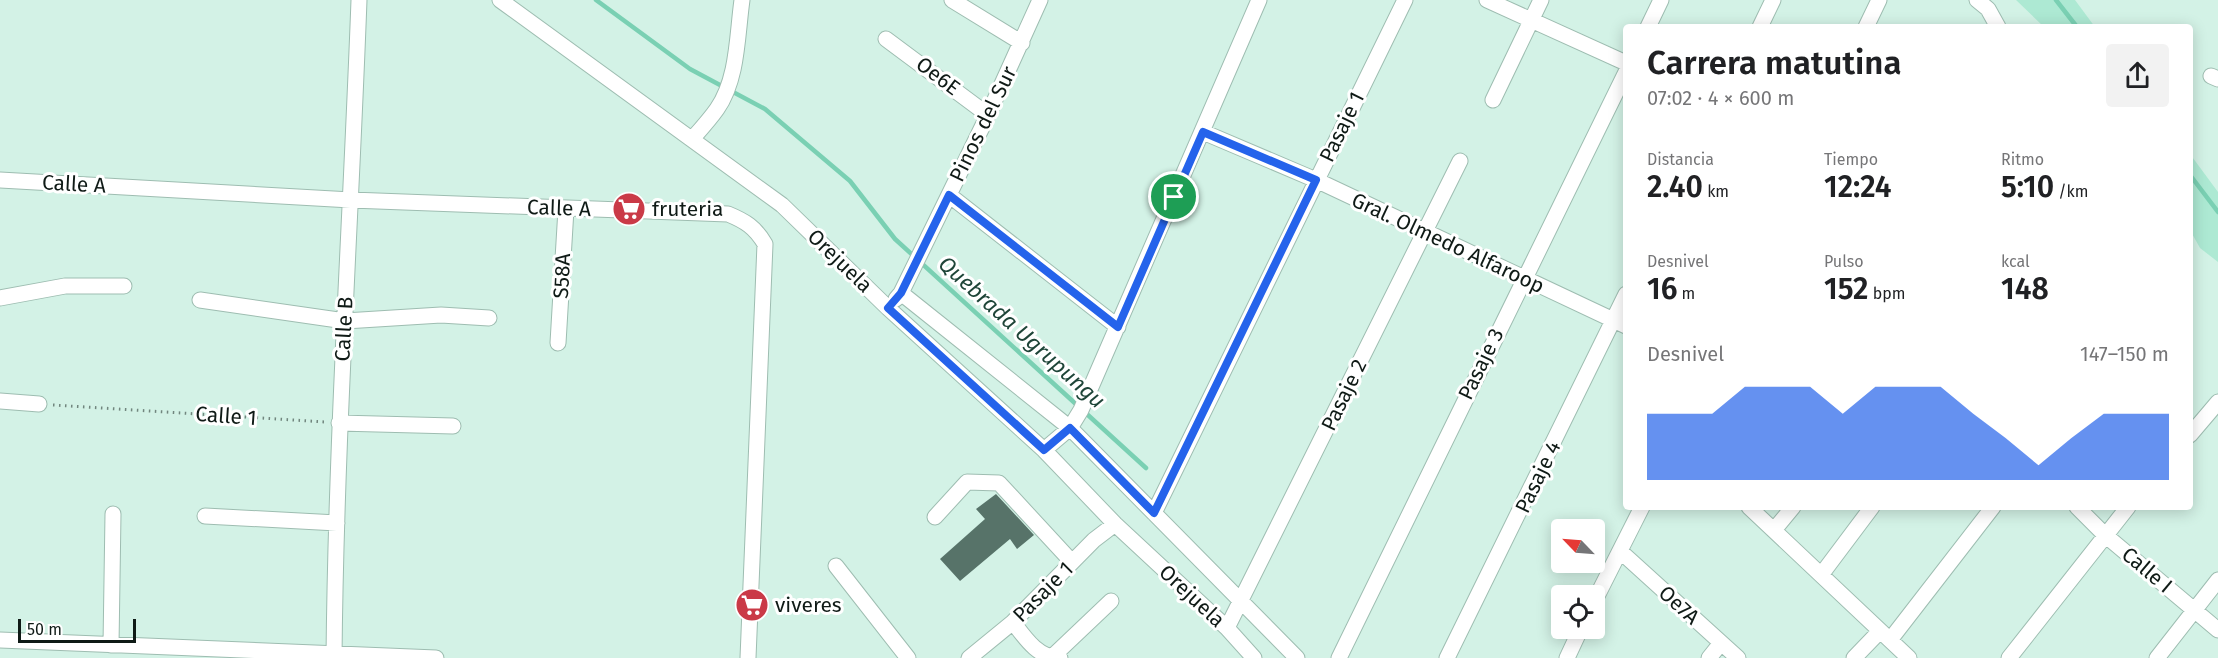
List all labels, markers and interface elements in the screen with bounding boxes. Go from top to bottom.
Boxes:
text: Carrera matutina [1647,43,1902,83]
button: share [2106,44,2169,107]
street label: Oe6E [911,51,965,101]
street label: Pinos del Sur [944,62,1022,186]
text: 07:02 · 4 × 600 m [1647,86,1794,110]
street label: Pasaje 1 [1314,88,1370,166]
text: Distancia [1647,150,1714,169]
text: Tiempo [1824,150,1878,169]
text: Ritmo [2001,150,2044,169]
street label: Calle A [41,169,107,199]
text: 2.40 [1647,169,1703,205]
text: 12:24 [1824,169,1891,205]
text: 5:10 [2001,169,2054,205]
pin [1148,171,1199,222]
icon: arrive [1157,180,1190,213]
text: km [1703,182,1729,201]
text: /km [2054,182,2088,201]
street label: Gral. Olmedo Alfaroop [1347,187,1549,299]
supermarket icon: fruteria [611,191,647,227]
street label: Calle A [527,194,591,222]
place label: fruteria [652,196,724,222]
street label: Orejuela [802,224,878,298]
water label: Quebrada Ugrupungu [933,250,1111,414]
text: Desnivel [1647,252,1709,271]
text: Pulso [1824,252,1864,271]
text: kcal [2001,252,2030,271]
street label: S58A [548,253,576,299]
text: 16 [1647,271,1677,307]
text: 152 [1824,271,1868,307]
text: 148 [2001,271,2049,307]
text: m [1677,284,1695,303]
text: bpm [1868,284,1905,303]
street label: Calle B [329,296,359,362]
street label: Pasaje 3 [1453,324,1509,404]
text: Desnivel [1647,342,1724,366]
text: 147–150 m [2080,342,2169,366]
street label: Pasaje 2 [1316,355,1372,435]
street label: Calle 1 [195,401,257,431]
street label: Pasaje 4 [1509,437,1567,517]
north arrow [1551,519,1605,573]
map controls [1551,519,1605,639]
street label: Calle I [2116,541,2178,599]
street label: Pasaje 1 [1007,556,1079,628]
street label: Orejuela [1154,559,1230,633]
street label: Oe7A [1653,580,1705,630]
button: locate [1551,585,1605,639]
supermarket icon: viveres [734,587,770,623]
place label: viveres [775,592,842,618]
scale bar [18,616,136,644]
text: 50 m [27,620,62,639]

